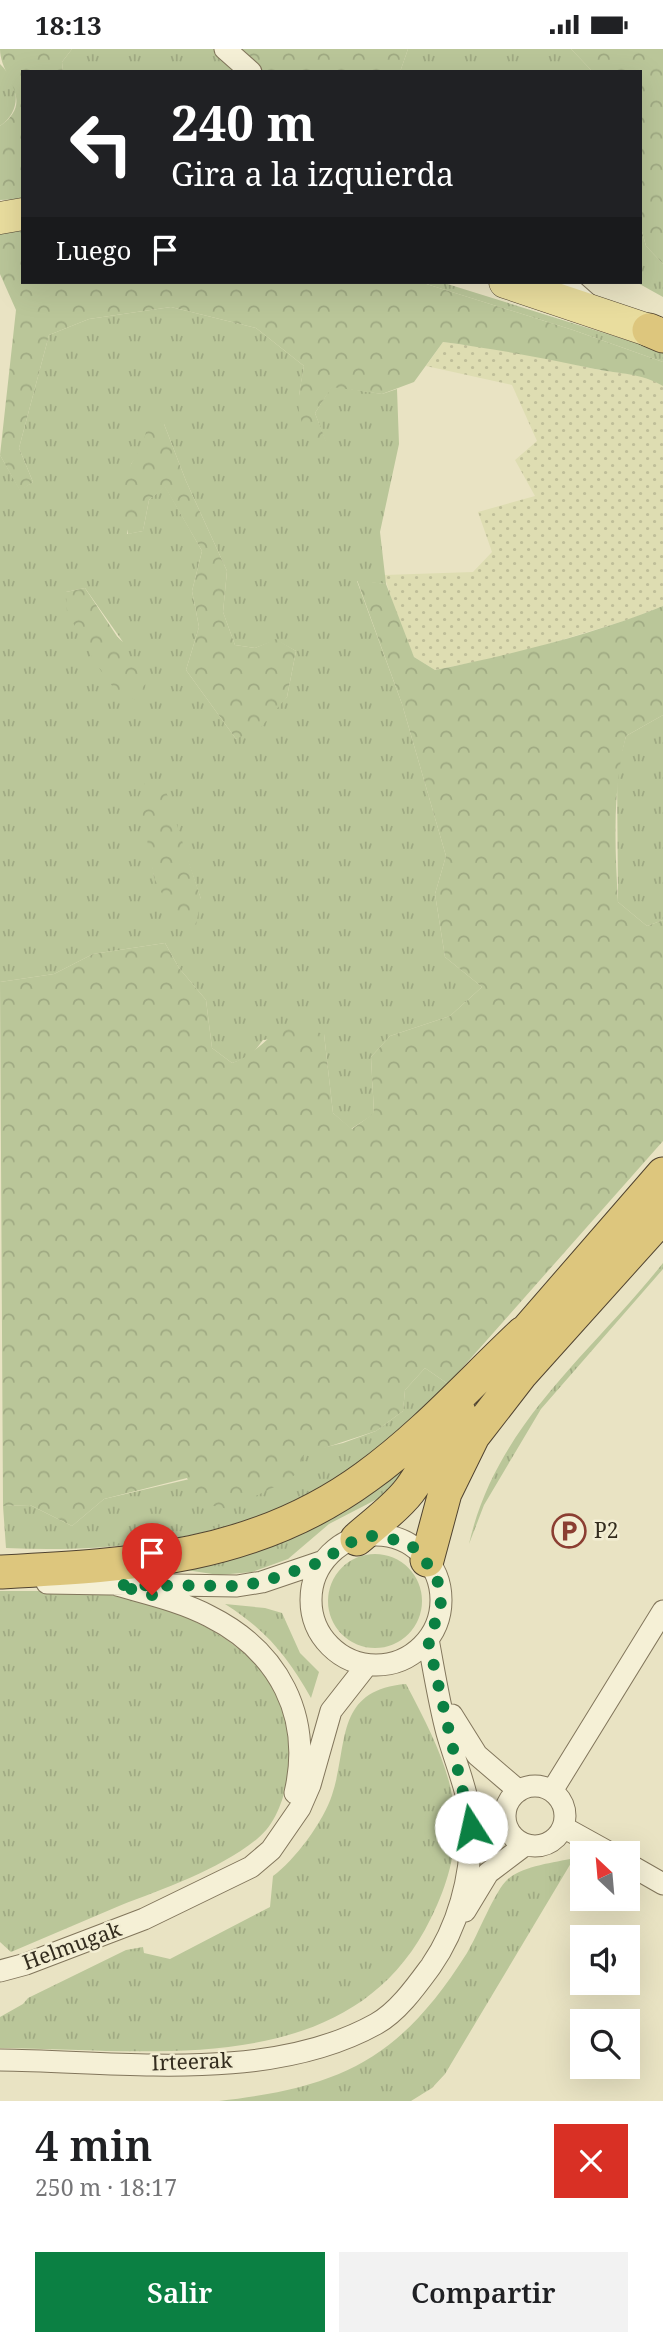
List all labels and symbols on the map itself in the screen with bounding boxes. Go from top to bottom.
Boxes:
parking icon: P2 [550,1512,588,1550]
place label: P2 [594,1516,618,1544]
pin [122,1523,182,1595]
position arrow [434,1790,508,1864]
north arrow [570,1841,640,1911]
street label: Helmugak [18,1914,126,1976]
street label: Irteerak [151,2046,234,2076]

